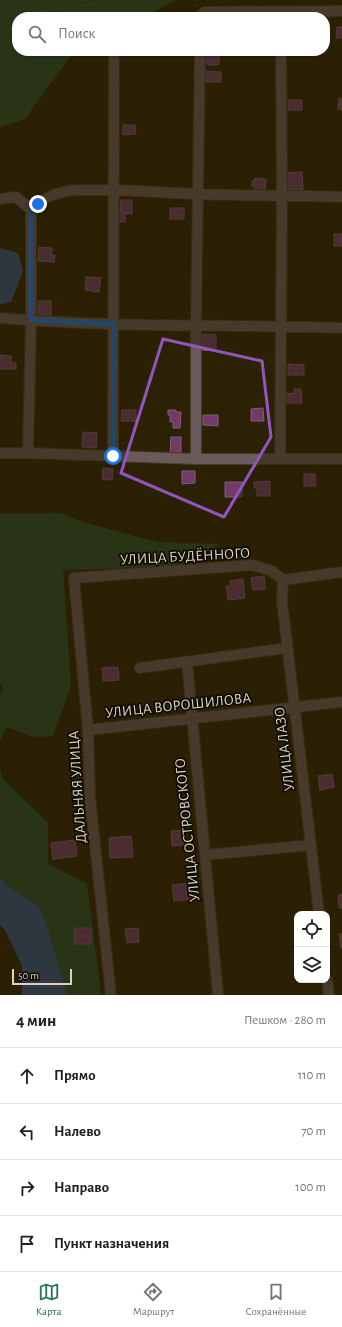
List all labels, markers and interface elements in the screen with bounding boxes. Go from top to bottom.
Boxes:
search box [12,12,330,56]
icon: search [26,23,48,45]
text: Поиск [58,26,96,41]
route end [29,195,47,213]
route start [104,447,122,465]
street label: УЛИЦА БУДЁННОГО [119,545,251,567]
street label: УЛИЦА ВОРОШИЛОВА [104,690,252,721]
street label: УЛИЦА ЛАЗО [272,706,297,792]
street label: ДАЛЬНЯЯ УЛИЦА [66,730,89,844]
street label: УЛИЦА ОСТРОВСКОГО [172,757,202,902]
map controls [294,911,330,983]
button: locate [294,911,330,947]
button: layers [294,947,330,983]
scale bar [12,967,72,986]
text: 50 m [18,970,39,981]
text: 4 мин [16,1012,56,1029]
text: Пешком · 280 m [244,1014,326,1027]
icon: ahead [16,1065,38,1087]
text: Прямо [54,1068,96,1083]
text: 110 m [298,1069,326,1082]
icon: left [16,1121,38,1143]
text: Налево [54,1124,101,1139]
text: 70 m [301,1125,326,1138]
icon: right [16,1177,38,1199]
text: Направо [54,1180,109,1195]
text: 100 m [295,1181,326,1194]
icon: arrive [16,1233,38,1255]
text: Пункт назначения [54,1236,169,1251]
tab: Карта [36,1281,61,1318]
tab: Маршрут [133,1281,174,1318]
tab: Сохранённые [246,1281,306,1318]

